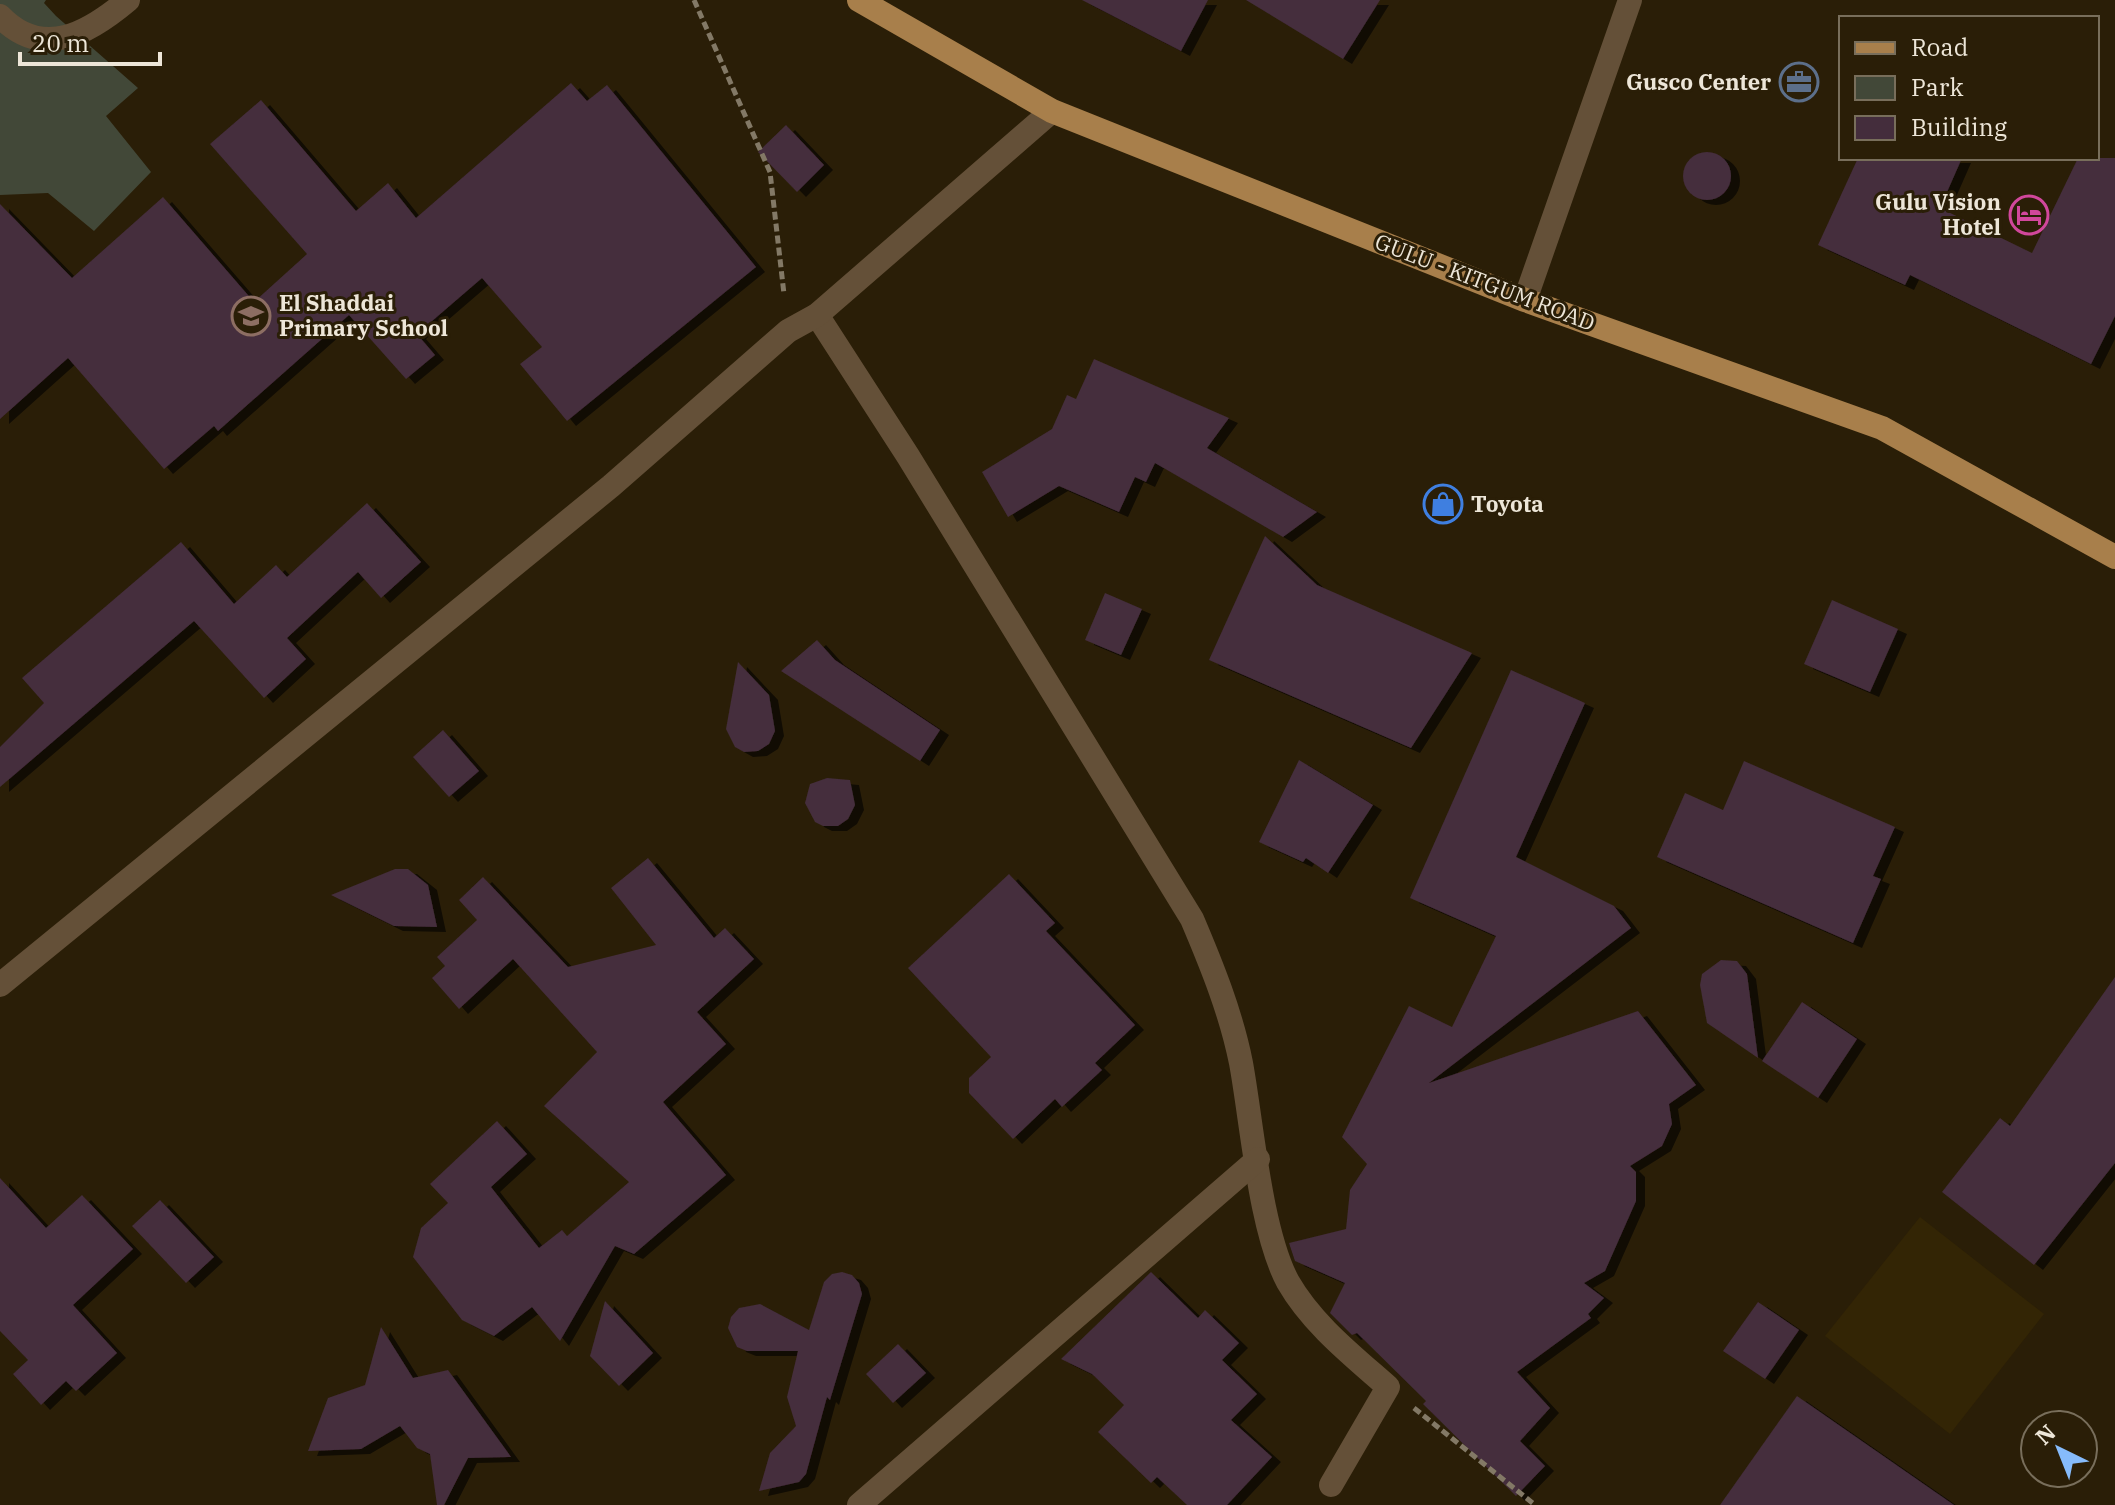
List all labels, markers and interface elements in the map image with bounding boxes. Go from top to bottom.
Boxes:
scale bar [20,16,160,66]
legend [1839,16,2099,160]
text: 20 m [32,27,89,59]
text: Road [1911,31,1968,63]
office icon: Gusco Center [1778,61,1820,103]
place label: Gusco Center [1626,67,1771,96]
text: Park [1911,71,1963,103]
text: Building [1911,111,2007,143]
place label: Gulu Vision Hotel [1875,187,2001,241]
hotel icon: Gulu Vision Hotel [2008,194,2050,236]
street label: GULU - KITGUM ROAD [1371,226,1599,337]
place label: El Shaddai Primary School [279,288,448,342]
school or university icon: El Shaddai Primary School [230,295,272,337]
shop icon: Toyota [1422,483,1464,525]
place label: Toyota [1471,489,1544,518]
north arrow [2019,1409,2099,1489]
text: N [2029,1417,2061,1451]

